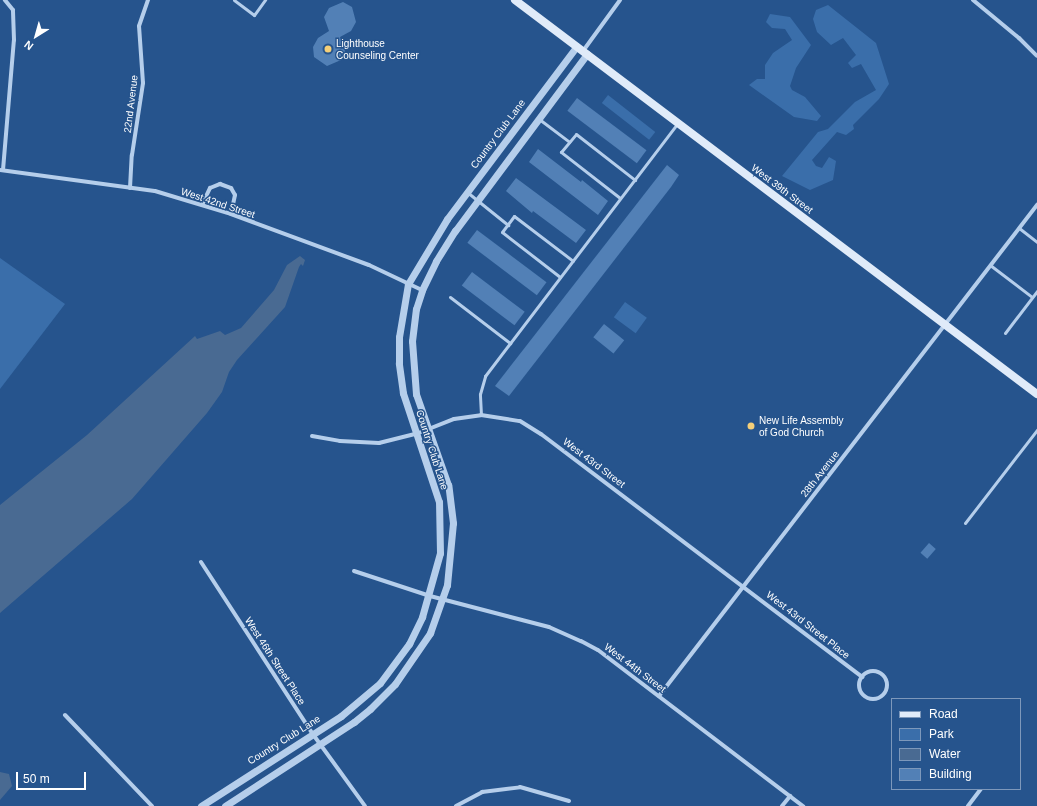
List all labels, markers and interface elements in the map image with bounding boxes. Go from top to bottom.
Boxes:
north arrow [16,16,56,56]
place label: Lighthouse Counseling Center [336,37,419,60]
text: N [22,38,36,53]
marker: Lighthouse Counseling Center [323,44,333,54]
street label: 22nd Avenue [121,74,141,134]
street label: Country Club Lane [468,97,528,171]
street label: West 39th Street [749,162,815,216]
street label: West 42nd Street [179,185,257,221]
street label: Country Club Lane [413,408,451,492]
place label: New Life Assembly of God Church [759,414,844,438]
marker: New Life Assembly of God Church [746,421,756,431]
street label: West 43rd Street [561,436,627,490]
street label: 28th Avenue [798,448,842,500]
street label: West 43rd Street Place [764,589,852,661]
street label: West 46th Street Place [242,615,308,707]
street label: West 44th Street [602,641,668,695]
legend [891,698,1021,790]
text: Road [929,707,958,721]
street label: Country Club Lane [245,713,323,767]
text: Park [929,727,954,741]
text: Water [929,747,961,761]
scale bar [18,764,88,790]
text: Building [929,767,972,781]
text: 50 m [23,772,50,786]

